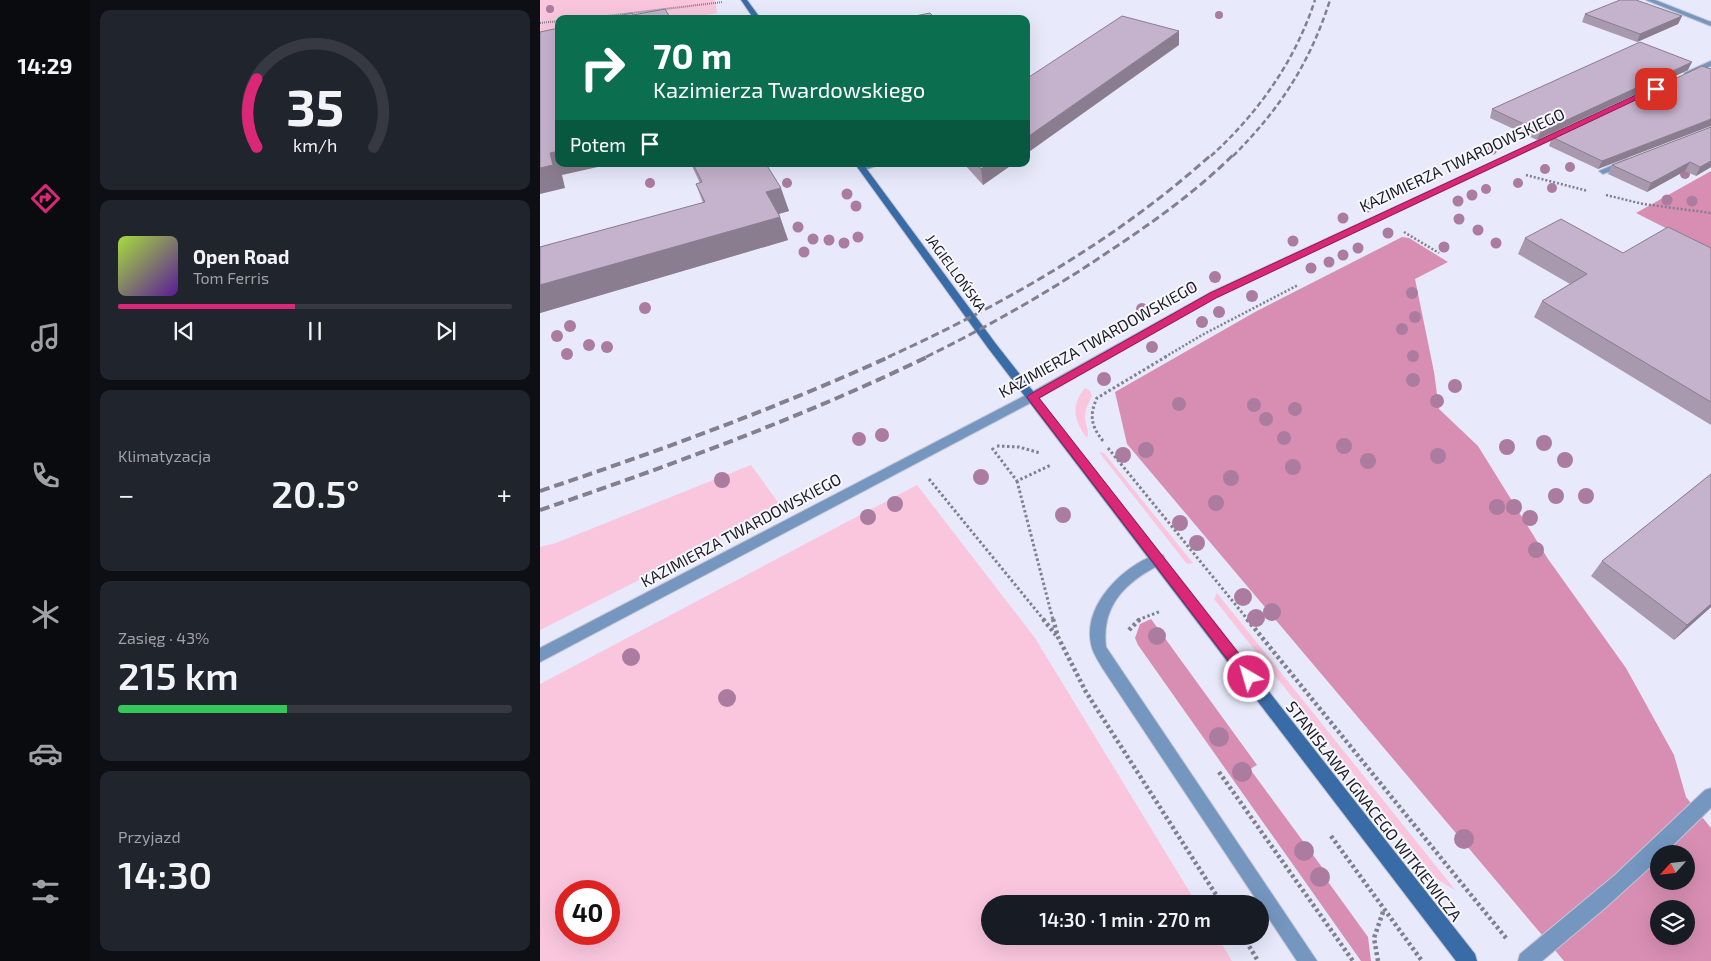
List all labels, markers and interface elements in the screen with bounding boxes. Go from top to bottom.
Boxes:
text: 70 m [653,34,732,76]
icon: right [570,35,635,100]
text: 14:29 [18,52,72,78]
pin [1635,68,1677,110]
text: 35 [286,74,344,136]
icon: arrive [1642,75,1670,103]
text: Kazimierza Twardowskiego [653,76,925,102]
street label: KAZIMIERZA TWARDOWSKIEGO [1356,104,1567,216]
icon: arrive [636,130,664,158]
text: Potem [570,133,626,156]
text: km/h [293,134,337,156]
icon: directions [28,181,63,216]
street label: JAGIELLOŃSKA [923,231,990,315]
text: Open Road [193,245,289,268]
text: Tom Ferris [193,268,269,287]
street label: KAZIMIERZA TWARDOWSKIEGO [995,276,1200,401]
icon: previous [170,317,198,345]
icon: pause [301,317,329,345]
icon: next [432,317,460,345]
icon: music [28,320,63,355]
text: Klimatyzacja [118,446,211,465]
icon: phone [28,458,63,493]
street label: KAZIMIERZA TWARDOWSKIEGO [637,469,844,591]
text: 20.5° [271,470,360,516]
text: − [118,477,134,511]
text: + [497,477,512,511]
icon: climate [28,597,63,632]
text: Zasięg · 43% [118,628,209,647]
position arrow [1222,650,1274,702]
text: 215 km [118,652,239,698]
street label: STANISŁAWA IGNACEGO WITKIEWICZA [1283,697,1466,924]
icon: car [28,736,63,771]
text: Przyjazd [118,827,181,846]
north arrow [1650,845,1695,890]
map controls [1650,845,1695,945]
text: 14:30 [118,851,212,897]
icon: filters [28,874,63,909]
speed limit sign: 40 [555,880,620,945]
button: layers [1650,900,1695,945]
text: 14:30 · 1 min · 270 m [1039,908,1211,931]

